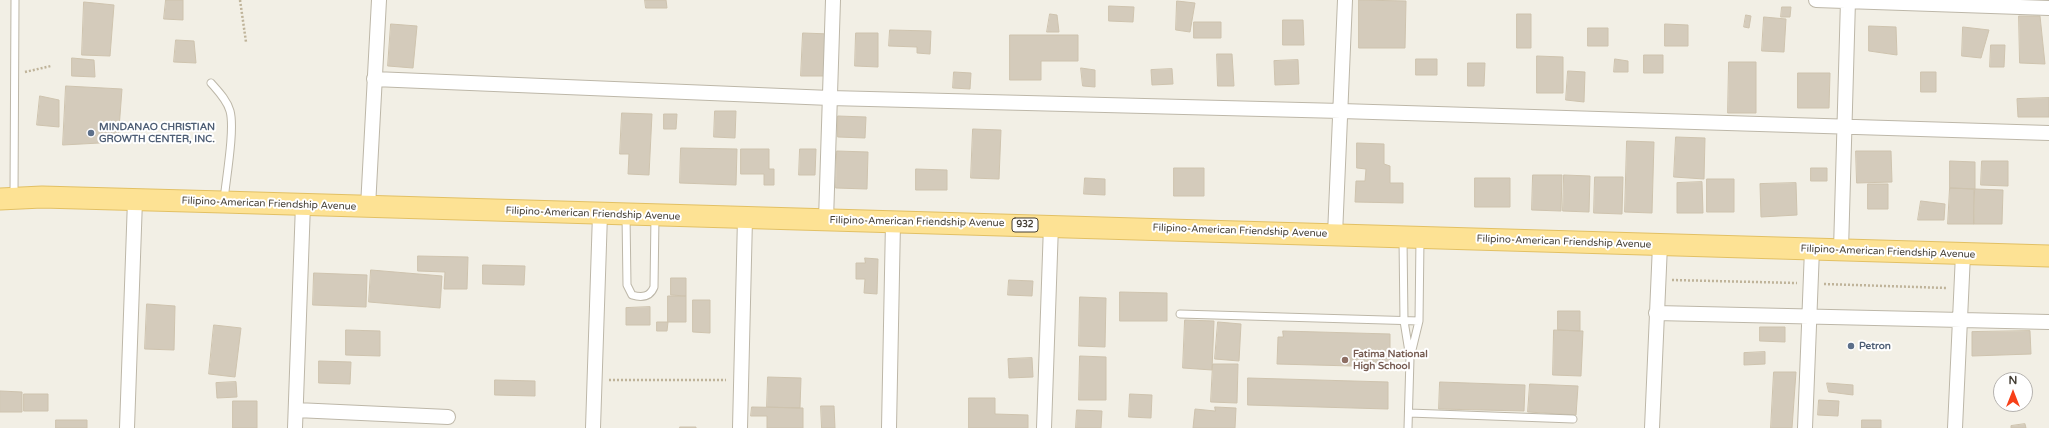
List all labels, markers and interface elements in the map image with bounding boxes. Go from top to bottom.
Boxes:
place label: MINDANAO CHRISTIAN GROWTH CENTER, INC. [99,121,215,144]
marker: MINDANAO CHRISTIAN GROWTH CENTER, INC. [86,128,96,138]
street label: Filipino-American Friendship Avenue [181,195,357,213]
street label: Filipino-American Friendship Avenue [505,205,681,223]
street label: Filipino-American Friendship Avenue [829,214,1005,230]
road number: 932 [1012,218,1038,232]
street label: Filipino-American Friendship Avenue [1152,222,1328,240]
street label: Filipino-American Friendship Avenue [1476,233,1652,251]
street label: Filipino-American Friendship Avenue [1800,243,1976,261]
place label: Petron [1859,340,1891,352]
marker: Petron [1846,341,1856,351]
place label: Fatima National High School [1353,348,1428,372]
marker: Fatima National High School [1340,355,1350,365]
north arrow [1993,372,2033,412]
text: N [2009,374,2017,387]

